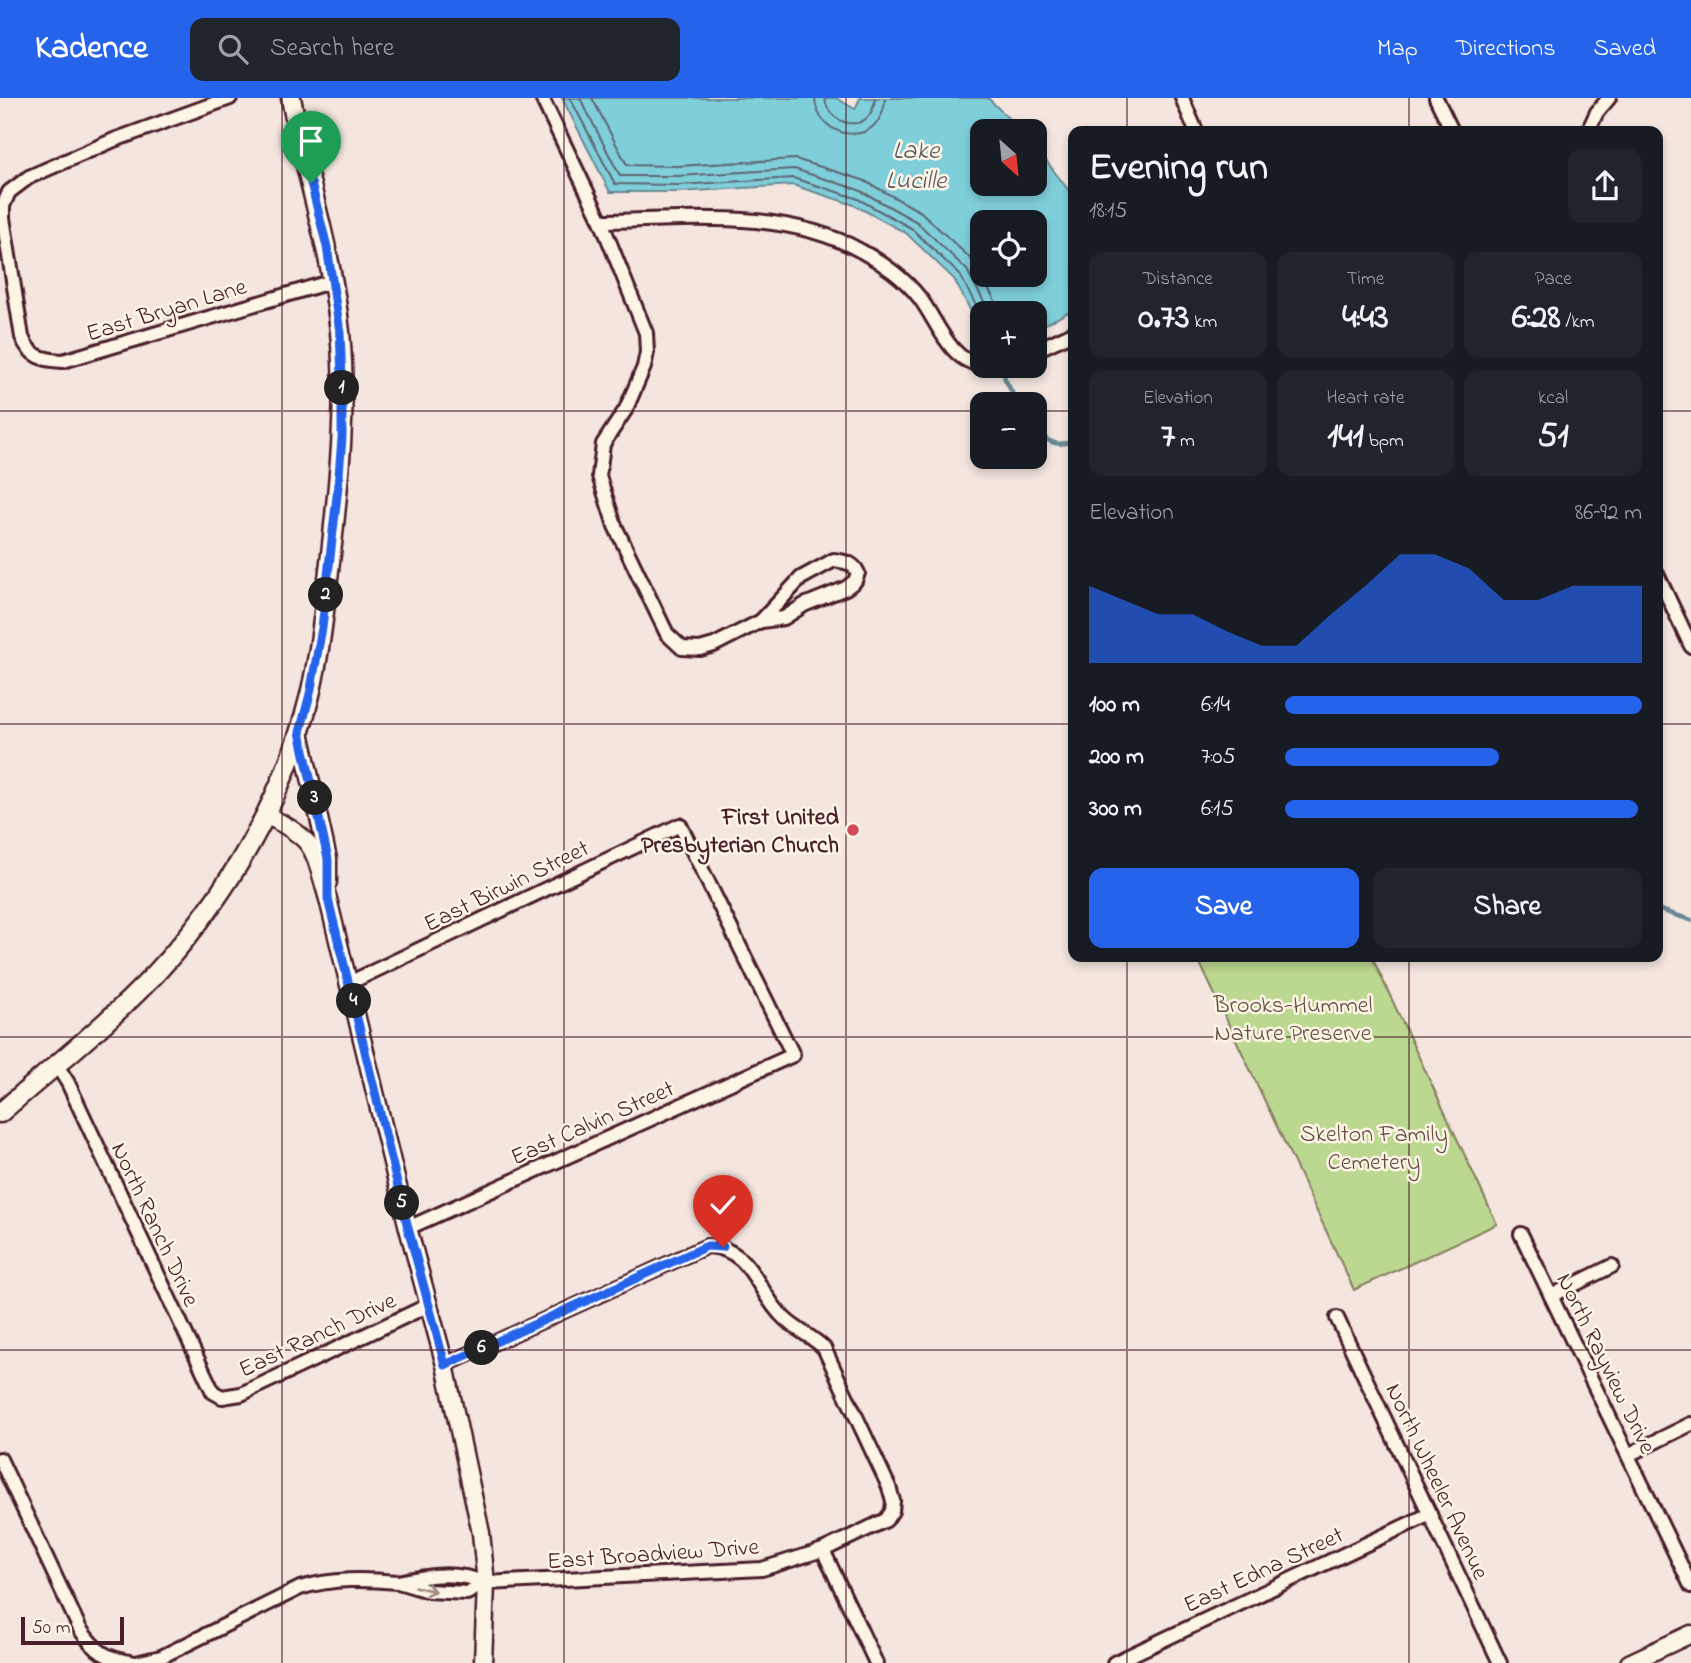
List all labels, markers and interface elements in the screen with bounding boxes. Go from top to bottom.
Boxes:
search box [190,18,680,81]
text: Kadence [35,25,148,73]
icon: search [214,30,252,68]
text: Search here [270,30,394,68]
text: Map [1377,32,1418,67]
text: Directions [1456,32,1555,67]
text: Saved [1593,32,1656,67]
pin [281,111,341,183]
north arrow [970,119,1046,196]
map controls [970,119,1047,469]
icon: arrive [292,122,330,160]
water label: Lake Lucille [885,133,948,201]
text: Evening run [1089,141,1268,197]
button: share [1568,149,1642,223]
text: 18:15 [1089,195,1127,228]
button: locate [970,210,1047,287]
text: Distance [1143,266,1213,293]
text: Time [1347,266,1384,293]
text: Pace [1535,266,1572,293]
street label: East Bryan Lane [82,270,252,353]
text: 0.73 [1138,293,1189,344]
text: 4:43 [1342,293,1389,344]
text: 6:28 [1512,293,1561,344]
button: + [970,301,1047,378]
text: km [1189,309,1217,336]
text: /km [1561,309,1594,336]
pin: 1 [324,370,360,406]
text: 1 [338,374,345,401]
text: Elevation [1143,385,1213,412]
text: Heart rate [1327,385,1404,412]
text: kcal [1538,385,1568,412]
button: − [970,392,1047,469]
text: 7 [1161,412,1175,463]
text: 141 [1327,412,1364,463]
text: 51 [1538,412,1569,463]
text: m [1175,428,1195,455]
text: bpm [1364,428,1404,455]
text: Elevation [1089,497,1174,530]
text: 86–92 m [1575,497,1642,530]
pin: 2 [308,578,344,612]
text: 2 [321,581,330,608]
text: 100 m [1089,689,1140,722]
text: 6:14 [1201,689,1230,722]
text: 200 m [1089,741,1144,774]
text: 7:05 [1201,741,1236,774]
pin: 3 [298,780,332,816]
text: 3 [311,784,318,811]
text: 300 m [1089,793,1142,826]
text: 6:15 [1201,793,1234,826]
place label: First United Presbyterian Church [641,801,840,865]
marker: First United Presbyterian Church [845,822,861,838]
street label: East Birwin Street [418,832,596,942]
button: Save [1089,868,1359,948]
button: Share [1373,868,1642,948]
pin: 4 [336,984,372,1018]
text: 4 [350,987,357,1014]
park label: Brooks-Hummel Nature Preserve [1212,989,1373,1052]
street label: East Calvin Street [506,1073,680,1176]
park label: Skelton Family Cemetery [1300,1118,1448,1182]
street label: North Ranch Drive [100,1137,207,1313]
pin [693,1175,753,1247]
pin: 5 [384,1186,420,1220]
icon: check [704,1186,742,1224]
text: 5 [396,1189,407,1216]
street label: North Rayview Drive [1545,1268,1664,1461]
street label: East Ranch Drive [234,1284,403,1388]
pin: 6 [464,1330,500,1366]
text: 6 [477,1334,486,1361]
street label: North Wheeler Avenue [1375,1378,1497,1586]
street label: East Edna Street [1178,1519,1350,1624]
street label: East Broadview Drive [546,1531,761,1580]
one-way arrow [413,1583,436,1596]
scale bar [21,1614,124,1646]
text: 50 m [32,1615,71,1642]

